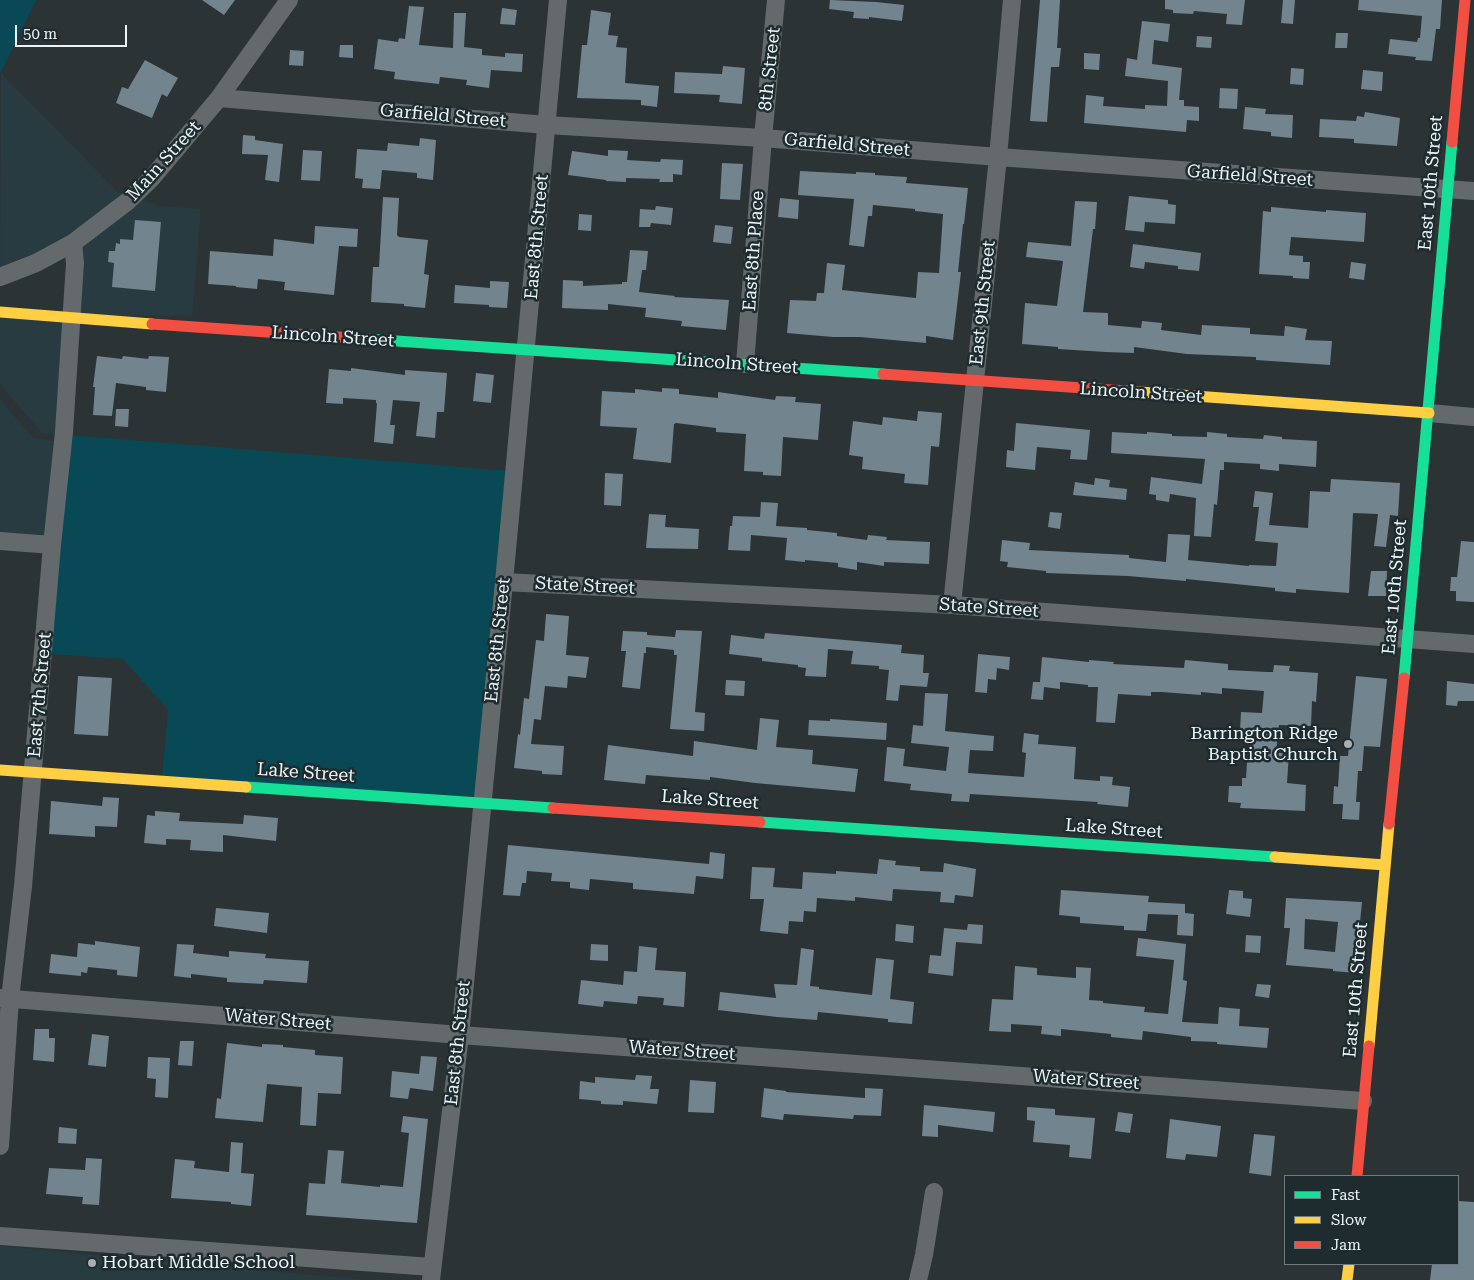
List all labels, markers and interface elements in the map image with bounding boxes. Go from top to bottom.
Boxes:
scale bar [18,15,130,47]
text: 50 m [23,25,57,43]
street label: 8th Street [755,26,785,112]
street label: Garfield Street [379,100,507,132]
street label: East 10th Street [1414,114,1448,252]
street label: Main Street [122,117,206,205]
street label: Garfield Street [783,129,911,161]
street label: Garfield Street [1186,161,1314,191]
street label: East 8th Street [521,173,553,301]
street label: East 8th Place [739,190,769,312]
street label: East 9th Street [966,239,1000,367]
street label: Lincoln Street [271,322,395,352]
street label: Lincoln Street [675,349,799,379]
street label: Lincoln Street [1079,378,1203,408]
street label: East 10th Street [1378,518,1412,656]
street label: State Street [535,573,635,599]
street label: East 8th Street [481,576,515,704]
street label: State Street [938,594,1040,622]
street label: East 7th Street [24,631,56,759]
place label: Barrington Ridge Baptist Church [1190,723,1338,766]
marker: Barrington Ridge Baptist Church [1342,738,1354,750]
street label: Lake Street [256,759,356,787]
street label: Lake Street [660,786,760,814]
street label: Lake Street [1064,815,1164,843]
street label: East 10th Street [1339,921,1373,1059]
street label: East 8th Street [441,979,475,1107]
street label: Water Street [224,1005,332,1035]
street label: Water Street [628,1036,736,1066]
street label: Water Street [1032,1065,1140,1095]
legend [1284,1175,1459,1265]
text: Fast [1331,1186,1360,1204]
text: Slow [1331,1211,1366,1229]
text: Jam [1331,1236,1361,1254]
place label: Hobart Middle School [102,1252,295,1274]
marker: Hobart Middle School [86,1257,98,1269]

